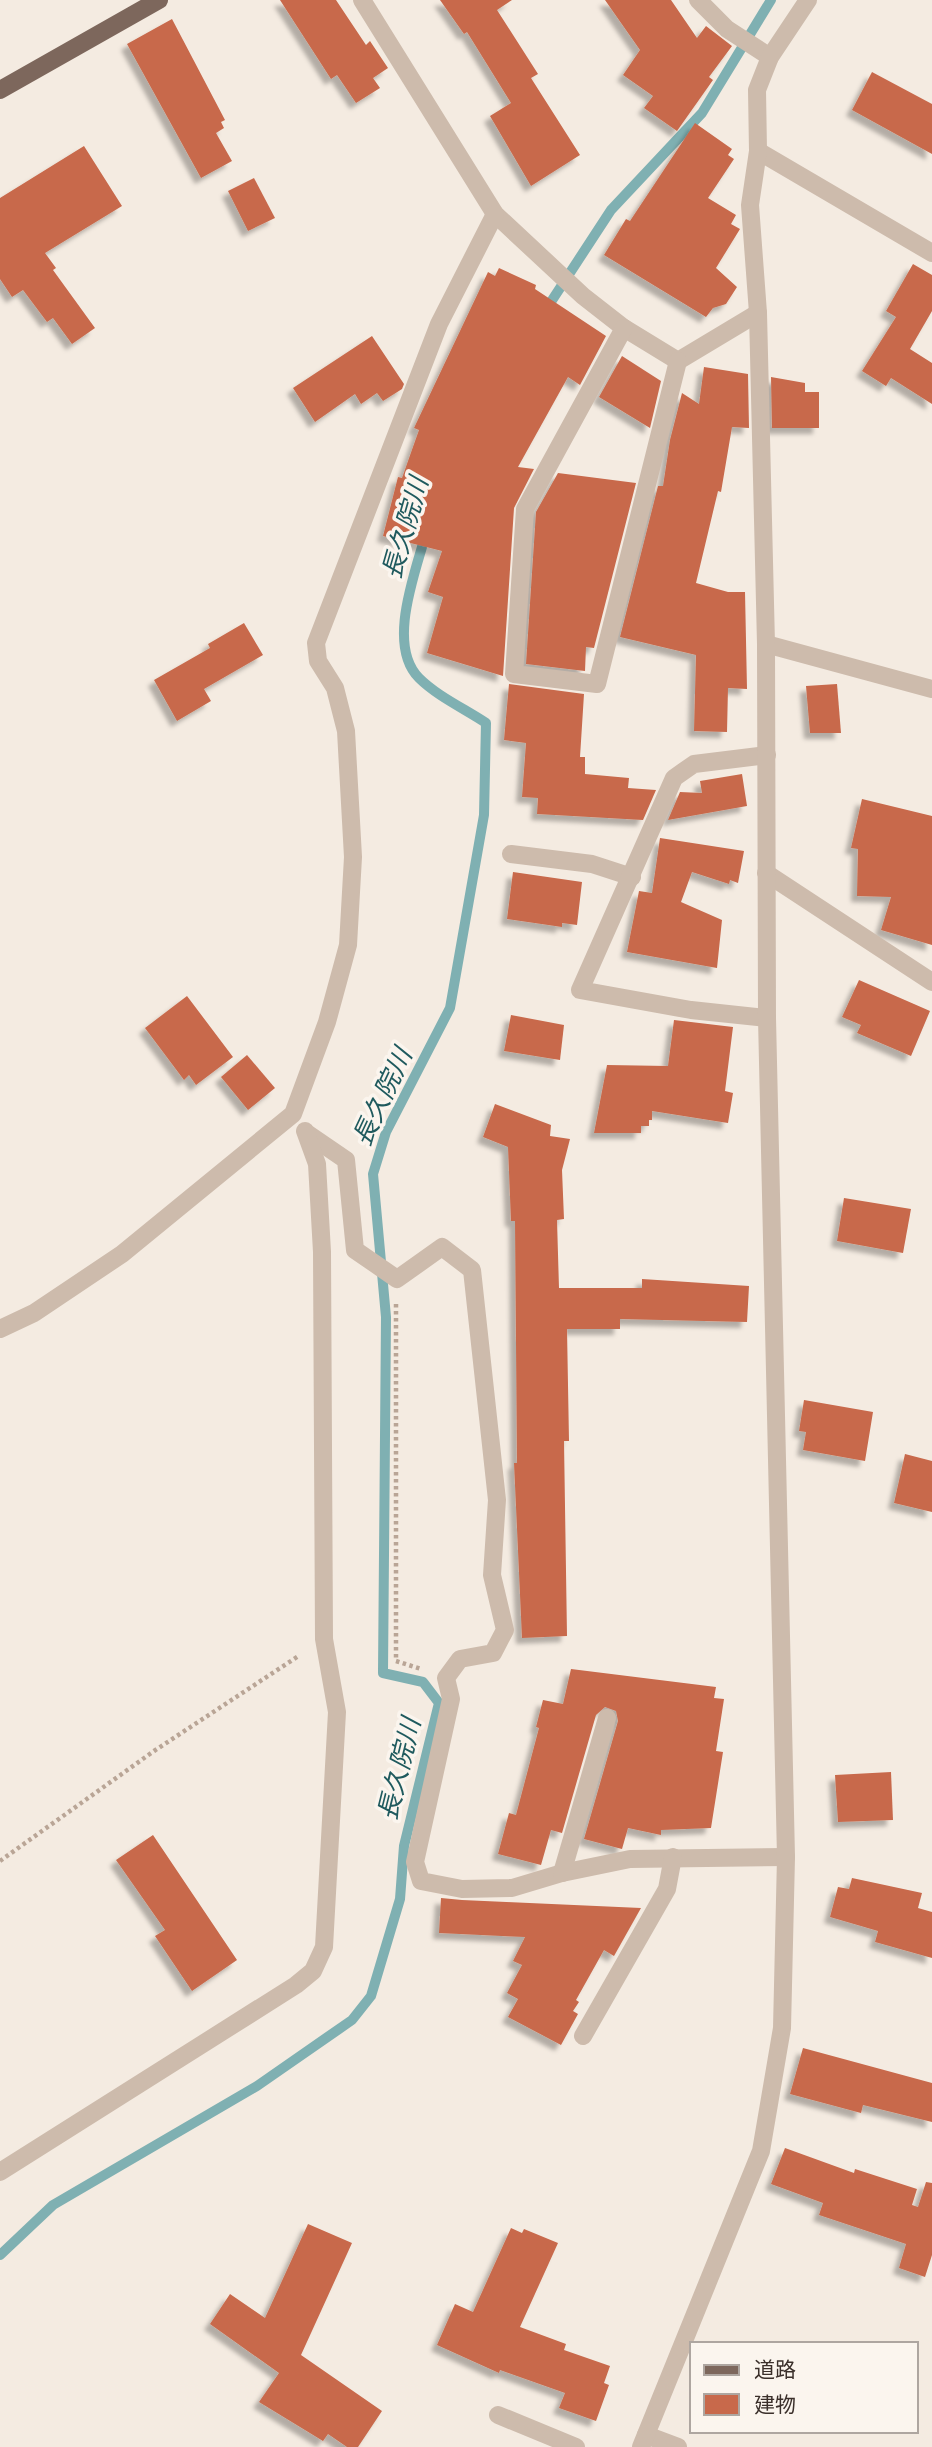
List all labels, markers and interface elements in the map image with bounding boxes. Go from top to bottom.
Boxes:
water label: 長久院川 [375,471,435,582]
water label: 長久院川 [346,1040,419,1150]
water label: 長久院川 [371,1712,427,1823]
legend [690,2342,918,2433]
text: 道路 [754,2357,796,2382]
text: 建物 [754,2392,796,2417]

